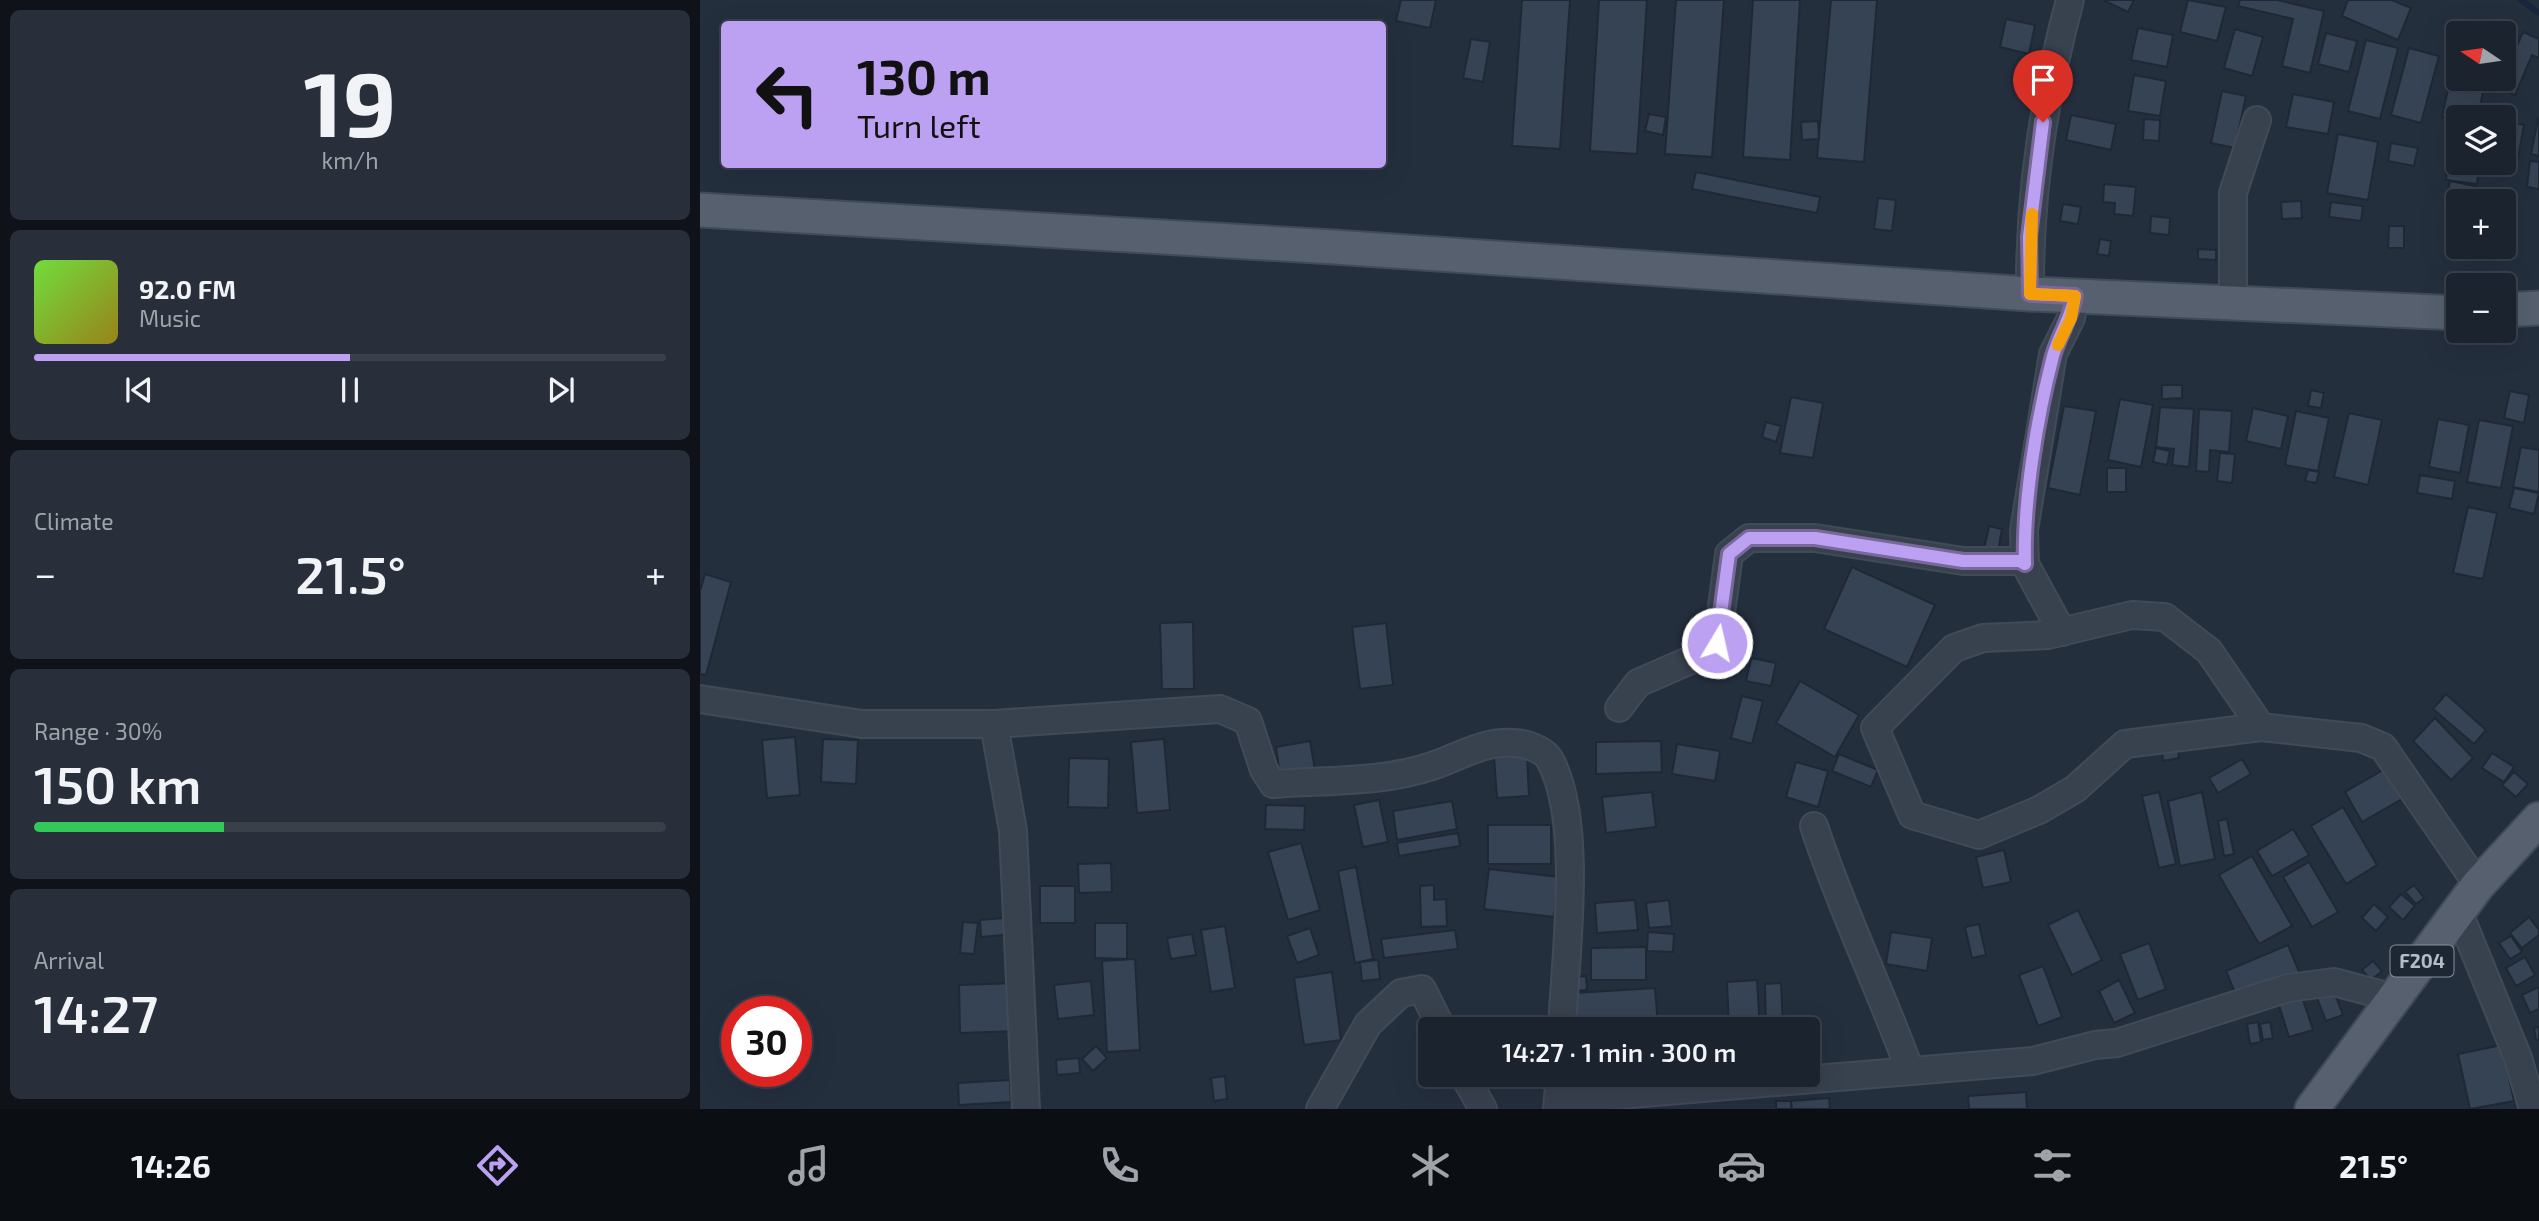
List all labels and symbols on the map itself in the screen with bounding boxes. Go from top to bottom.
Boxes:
north arrow [2446,21,2516,91]
pin [2013,50,2073,122]
position arrow [1680,606,1754,680]
road number: F204 [2390,945,2454,976]
speed limit sign: 30 [721,996,812,1087]

